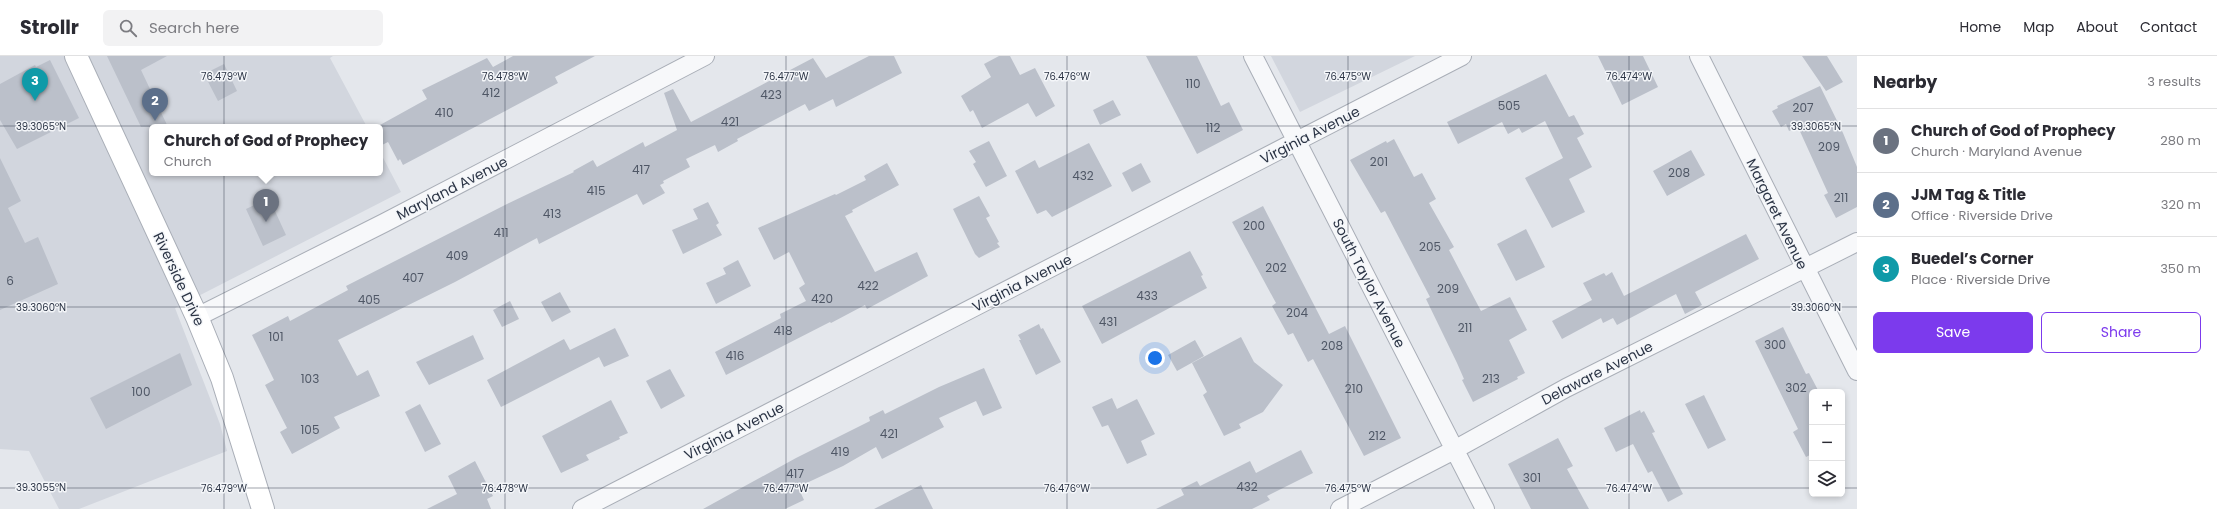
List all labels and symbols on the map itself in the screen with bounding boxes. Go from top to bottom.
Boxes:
pin: 3 [22,68,48,101]
text: 76.479°W [201,69,247,84]
text: 76.478°W [482,69,528,84]
text: 76.477°W [764,69,809,84]
text: 76.476°W [1044,69,1090,84]
text: 76.475°W [1325,69,1371,84]
text: 76.474°W [1606,69,1652,84]
house number: 110 [1185,75,1201,92]
house number: 412 [482,84,500,101]
house number: 423 [760,86,782,103]
pin: 2 [142,88,168,121]
house number: 505 [1498,97,1520,114]
house number: 207 [1793,99,1814,116]
street label: Virginia Avenue [1257,101,1363,169]
house number: 410 [435,104,453,121]
house number: 421 [721,113,739,130]
text: 39.3065°N [16,119,66,134]
house number: 112 [1206,119,1220,136]
text: 39.3065°N [1791,119,1841,134]
house number: 209 [1818,138,1840,155]
street label: Maryland Avenue [393,151,511,225]
house number: 201 [1370,153,1388,170]
street label: Margaret Avenue [1741,155,1813,273]
house number: 417 [632,161,650,178]
house number: 208 [1668,164,1690,181]
house number: 432 [1072,167,1094,184]
house number: 415 [587,182,605,199]
pin: 1 [253,189,279,222]
house number: 211 [1834,189,1848,206]
house number: 413 [543,205,561,222]
street label: South Taylor Avenue [1328,215,1410,351]
house number: 200 [1243,217,1265,234]
house number: 411 [493,224,509,241]
street label: Riverside Drive [148,229,210,329]
house number: 205 [1419,238,1441,255]
house number: 409 [446,247,468,264]
street label: Virginia Avenue [969,249,1075,317]
house number: 202 [1265,259,1287,276]
house number: 407 [402,269,424,286]
house number: 6 [6,272,14,289]
house number: 422 [857,277,879,294]
house number: 209 [1437,280,1459,297]
house number: 433 [1136,287,1158,304]
house number: 420 [811,290,833,307]
house number: 405 [358,291,380,308]
text: 39.3060°N [16,300,66,315]
text: 39.3060°N [1791,300,1841,315]
house number: 204 [1286,304,1308,321]
house number: 431 [1099,313,1117,330]
house number: 211 [1458,319,1472,336]
house number: 418 [774,322,792,339]
house number: 101 [268,328,284,345]
street label: Delaware Avenue [1538,336,1656,410]
house number: 300 [1764,336,1786,353]
house number: 208 [1321,337,1343,354]
house number: 416 [725,347,745,364]
your location [1145,348,1165,368]
house number: 103 [301,370,319,387]
house number: 213 [1482,370,1500,387]
house number: 302 [1785,379,1807,396]
house number: 210 [1345,380,1363,397]
house number: 100 [132,383,150,400]
street label: Virginia Avenue [681,397,787,465]
house number: 105 [301,421,319,438]
house number: 421 [880,425,898,442]
house number: 212 [1368,427,1386,444]
house number: 419 [831,443,849,460]
house number: 417 [786,465,804,482]
house number: 301 [1523,469,1541,486]
house number: 432 [1236,478,1258,495]
text: 39.3055°N [16,480,66,495]
text: 76.479°W [201,481,247,496]
text: 76.478°W [482,481,528,496]
text: 76.477°W [764,481,809,496]
text: 76.476°W [1044,481,1090,496]
text: 76.475°W [1325,481,1371,496]
text: 76.474°W [1606,481,1652,496]

